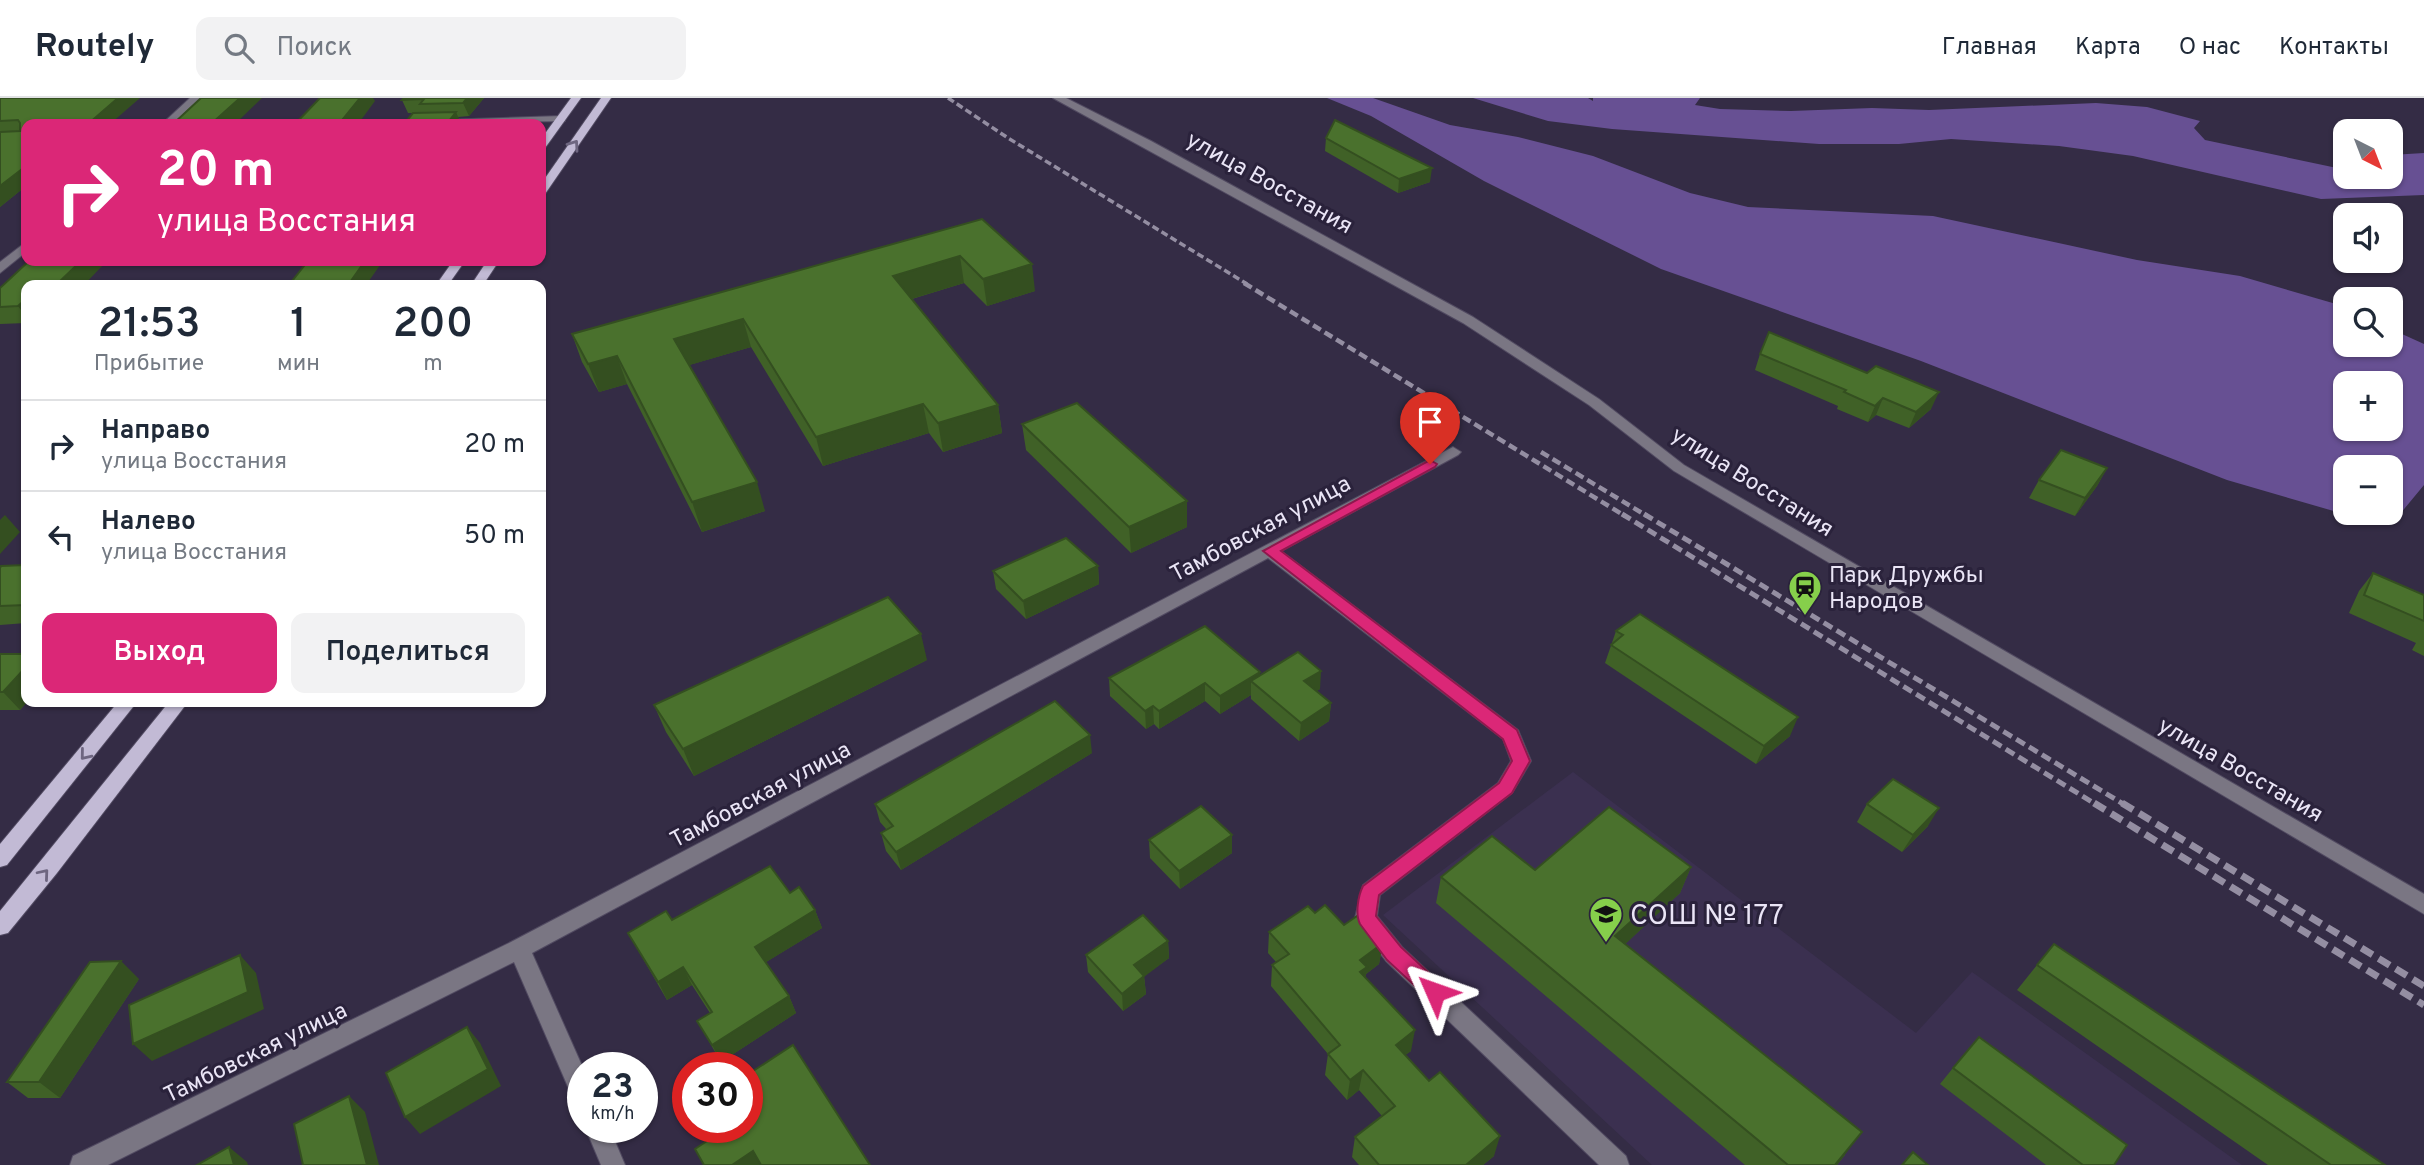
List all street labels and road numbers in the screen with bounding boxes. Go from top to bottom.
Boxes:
street label: улица Восстания [1180,126,1357,242]
street label: улица Восстания [1665,422,1838,545]
street label: Тамбовская улица [1166,470,1356,590]
street label: улица Восстания [2152,712,2328,830]
street label: Тамбовская улица [666,736,856,856]
street label: Тамбовская улица [160,997,353,1111]

